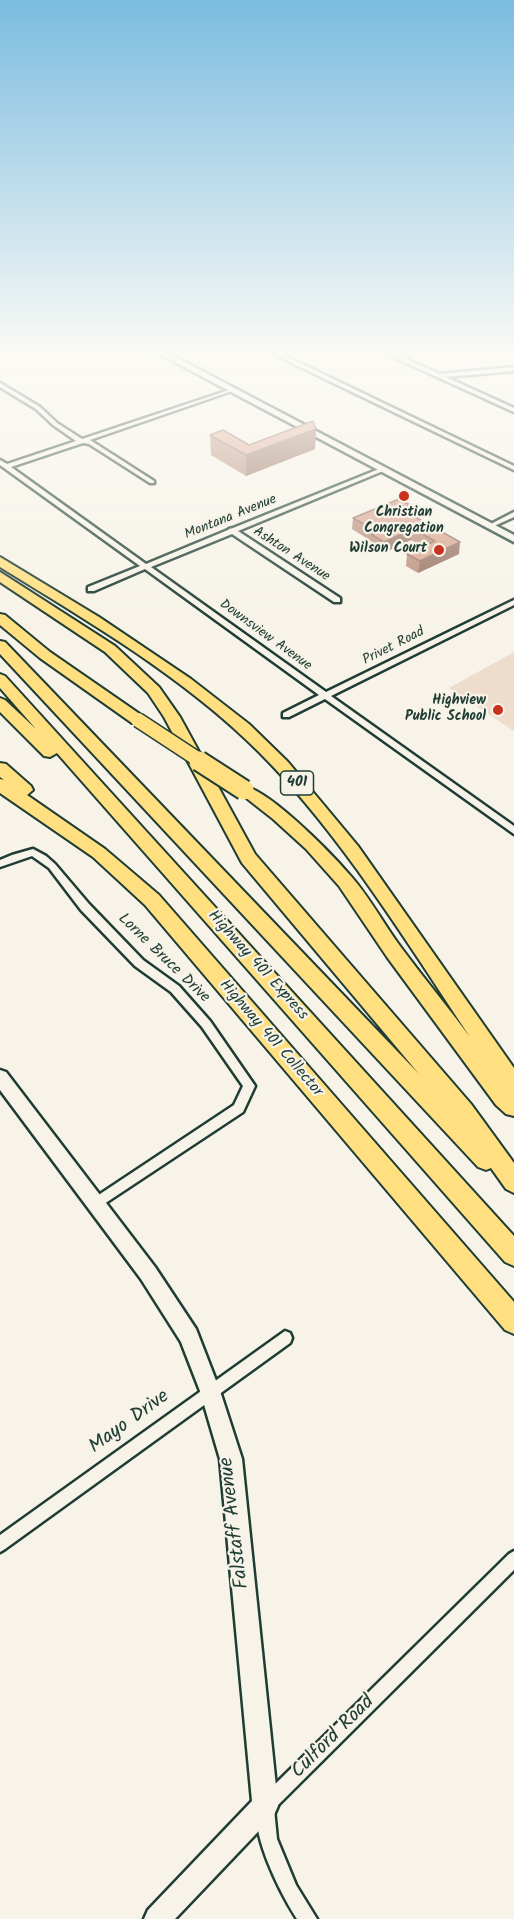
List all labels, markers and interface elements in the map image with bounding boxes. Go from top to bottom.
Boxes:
marker: Christian Congregation [397,489,411,503]
street label: Montana Avenue [183,492,279,544]
place label: Christian Congregation [364,506,444,538]
street label: Ashton Avenue [250,524,332,586]
place label: Wilson Court [349,542,427,558]
marker: Wilson Court [432,543,446,557]
street label: Downsview Avenue [216,597,314,675]
street label: Privet Road [360,624,428,670]
place label: Highview Public School [405,694,486,726]
marker: Highview Public School [491,703,505,717]
road number: 401 [280,771,314,795]
street label: Highway 401 Express [203,907,311,1025]
street label: Lorne Bruce Drive [113,910,213,1008]
street label: Highway 401 Collector [214,977,326,1101]
street label: Mayo Drive [85,1386,175,1460]
street label: Falstaff Avenue [216,1456,256,1590]
street label: Culford Road [287,1691,381,1785]

